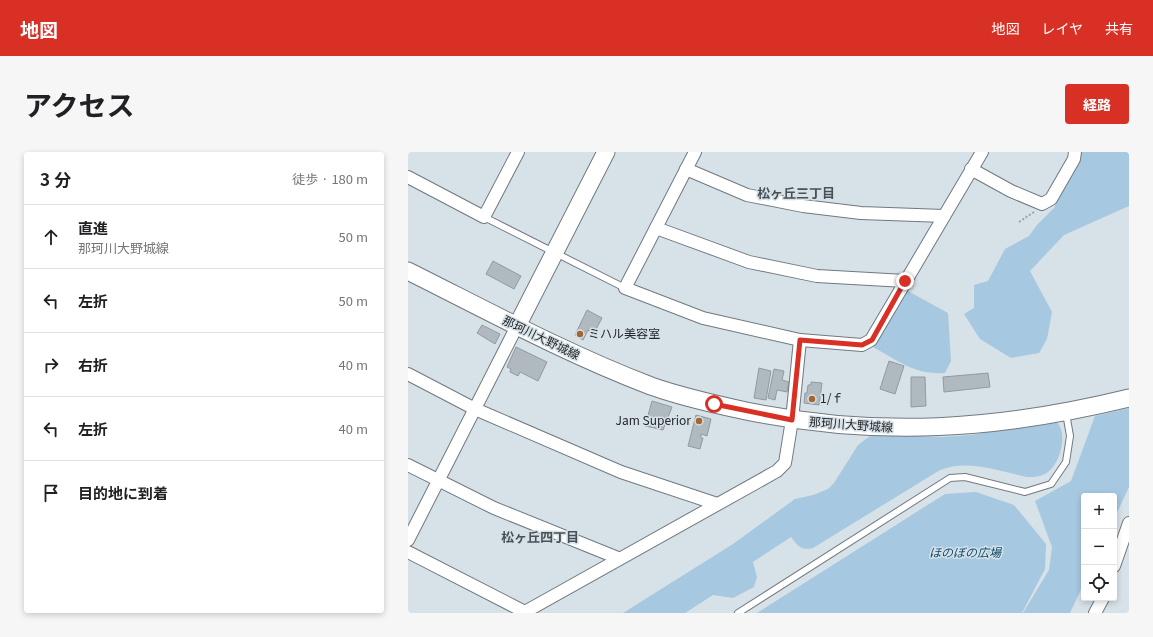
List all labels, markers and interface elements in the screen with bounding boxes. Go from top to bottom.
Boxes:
text: 地図 [20,15,58,42]
text: 地図 [991,18,1019,38]
text: レイヤ [1041,18,1083,38]
text: 共有 [1105,18,1133,38]
text: アクセス [24,84,135,124]
button: 経路 [1065,84,1129,124]
text: 3 分 [40,166,71,191]
text: 徒歩 · 180 m [292,169,368,188]
district label: 松ヶ丘三丁目 [757,183,835,202]
text: 直進 [78,217,108,238]
icon: ahead [40,226,62,248]
text: 50 m [339,227,368,246]
text: 那珂川大野城線 [78,238,169,257]
route end [896,272,914,290]
icon: left [40,290,62,312]
text: 左折 [78,290,108,311]
text: 50 m [339,291,368,310]
street label: 那珂川大野城線 [500,311,583,363]
place label: ミハル美容室 [588,324,660,341]
marker: ミハル美容室 [575,329,585,339]
icon: right [40,354,62,376]
text: 右折 [78,354,108,375]
text: 40 m [339,355,368,374]
place label: 1/ｆ [820,389,843,406]
marker: 1/ｆ [807,394,817,404]
route start [705,395,723,413]
place label: Jam Superior [616,411,691,428]
street label: 那珂川大野城線 [809,412,894,435]
marker: Jam Superior [694,416,704,426]
icon: left [40,418,62,440]
text: 左折 [78,418,108,439]
text: 40 m [339,419,368,438]
icon: arrive [40,482,62,504]
text: 目的地に到着 [78,482,168,503]
map controls [1081,493,1117,601]
button: + [1081,493,1117,529]
district label: 松ヶ丘四丁目 [501,527,579,546]
button: − [1081,529,1117,565]
park label: ほのぼの広場 [929,543,1003,560]
button: locate [1081,565,1117,601]

